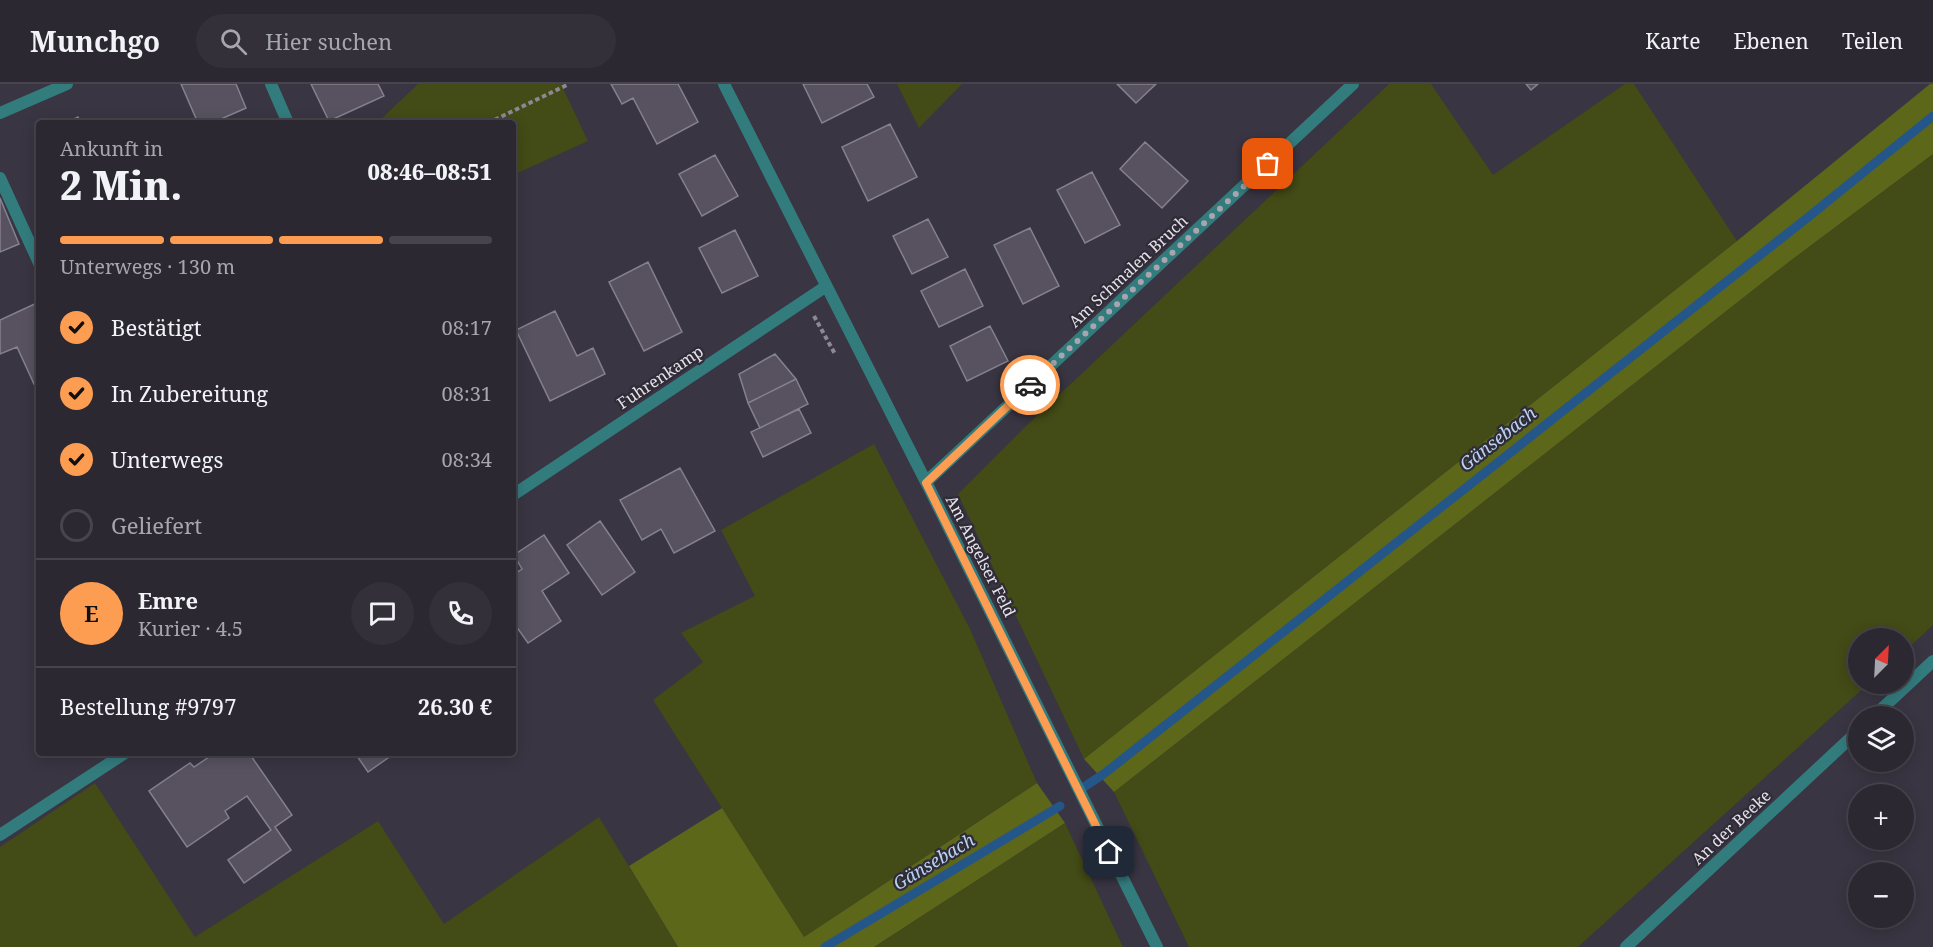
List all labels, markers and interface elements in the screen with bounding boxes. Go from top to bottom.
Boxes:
search box [196,14,616,68]
text: Munchgo [30,22,160,60]
icon: search [217,25,250,58]
text: Hier suchen [265,26,392,56]
text: Karte [1645,27,1700,55]
text: Ebenen [1733,27,1809,55]
text: Teilen [1842,27,1903,55]
text: Ankunft in [60,135,163,162]
pin [1242,138,1293,189]
icon: bag [1251,147,1284,180]
text: 08:46–08:51 [368,156,492,186]
text: 2 Min. [60,158,182,211]
street label: Am Schmalen Bruch [1064,210,1192,332]
text: Unterwegs · 130 m [60,253,235,280]
icon: check [60,311,93,344]
text: Bestätigt [111,312,202,342]
text: 08:17 [442,314,492,341]
street label: Fuhrenkamp [613,340,707,414]
courier [1000,355,1060,415]
icon: car [1014,369,1047,402]
icon: check [60,377,93,410]
text: In Zubereitung [111,378,268,408]
text: 08:31 [442,380,492,407]
water label: Gänsebach [1454,400,1541,476]
icon: check [60,443,93,476]
text: Unterwegs [111,444,223,474]
text: 08:34 [442,446,492,473]
street label: Am Angelser Feld [941,491,1021,621]
text: Geliefert [111,510,202,540]
button: chat [351,582,414,645]
button: phone [429,582,492,645]
text: Emre [138,585,198,615]
text: E [84,598,99,628]
text: Kurier · 4.5 [138,615,243,642]
north arrow [1848,628,1914,694]
map controls [1848,628,1914,928]
text: Bestellung #9797 [60,691,236,721]
text: 26.30 € [418,691,492,721]
button: layers [1848,706,1914,772]
button: + [1848,784,1914,850]
street label: An der Beeke [1687,785,1775,869]
pin [1083,826,1134,877]
water label: Gänsebach [888,827,979,895]
icon: home [1092,835,1125,868]
button: − [1848,862,1914,928]

